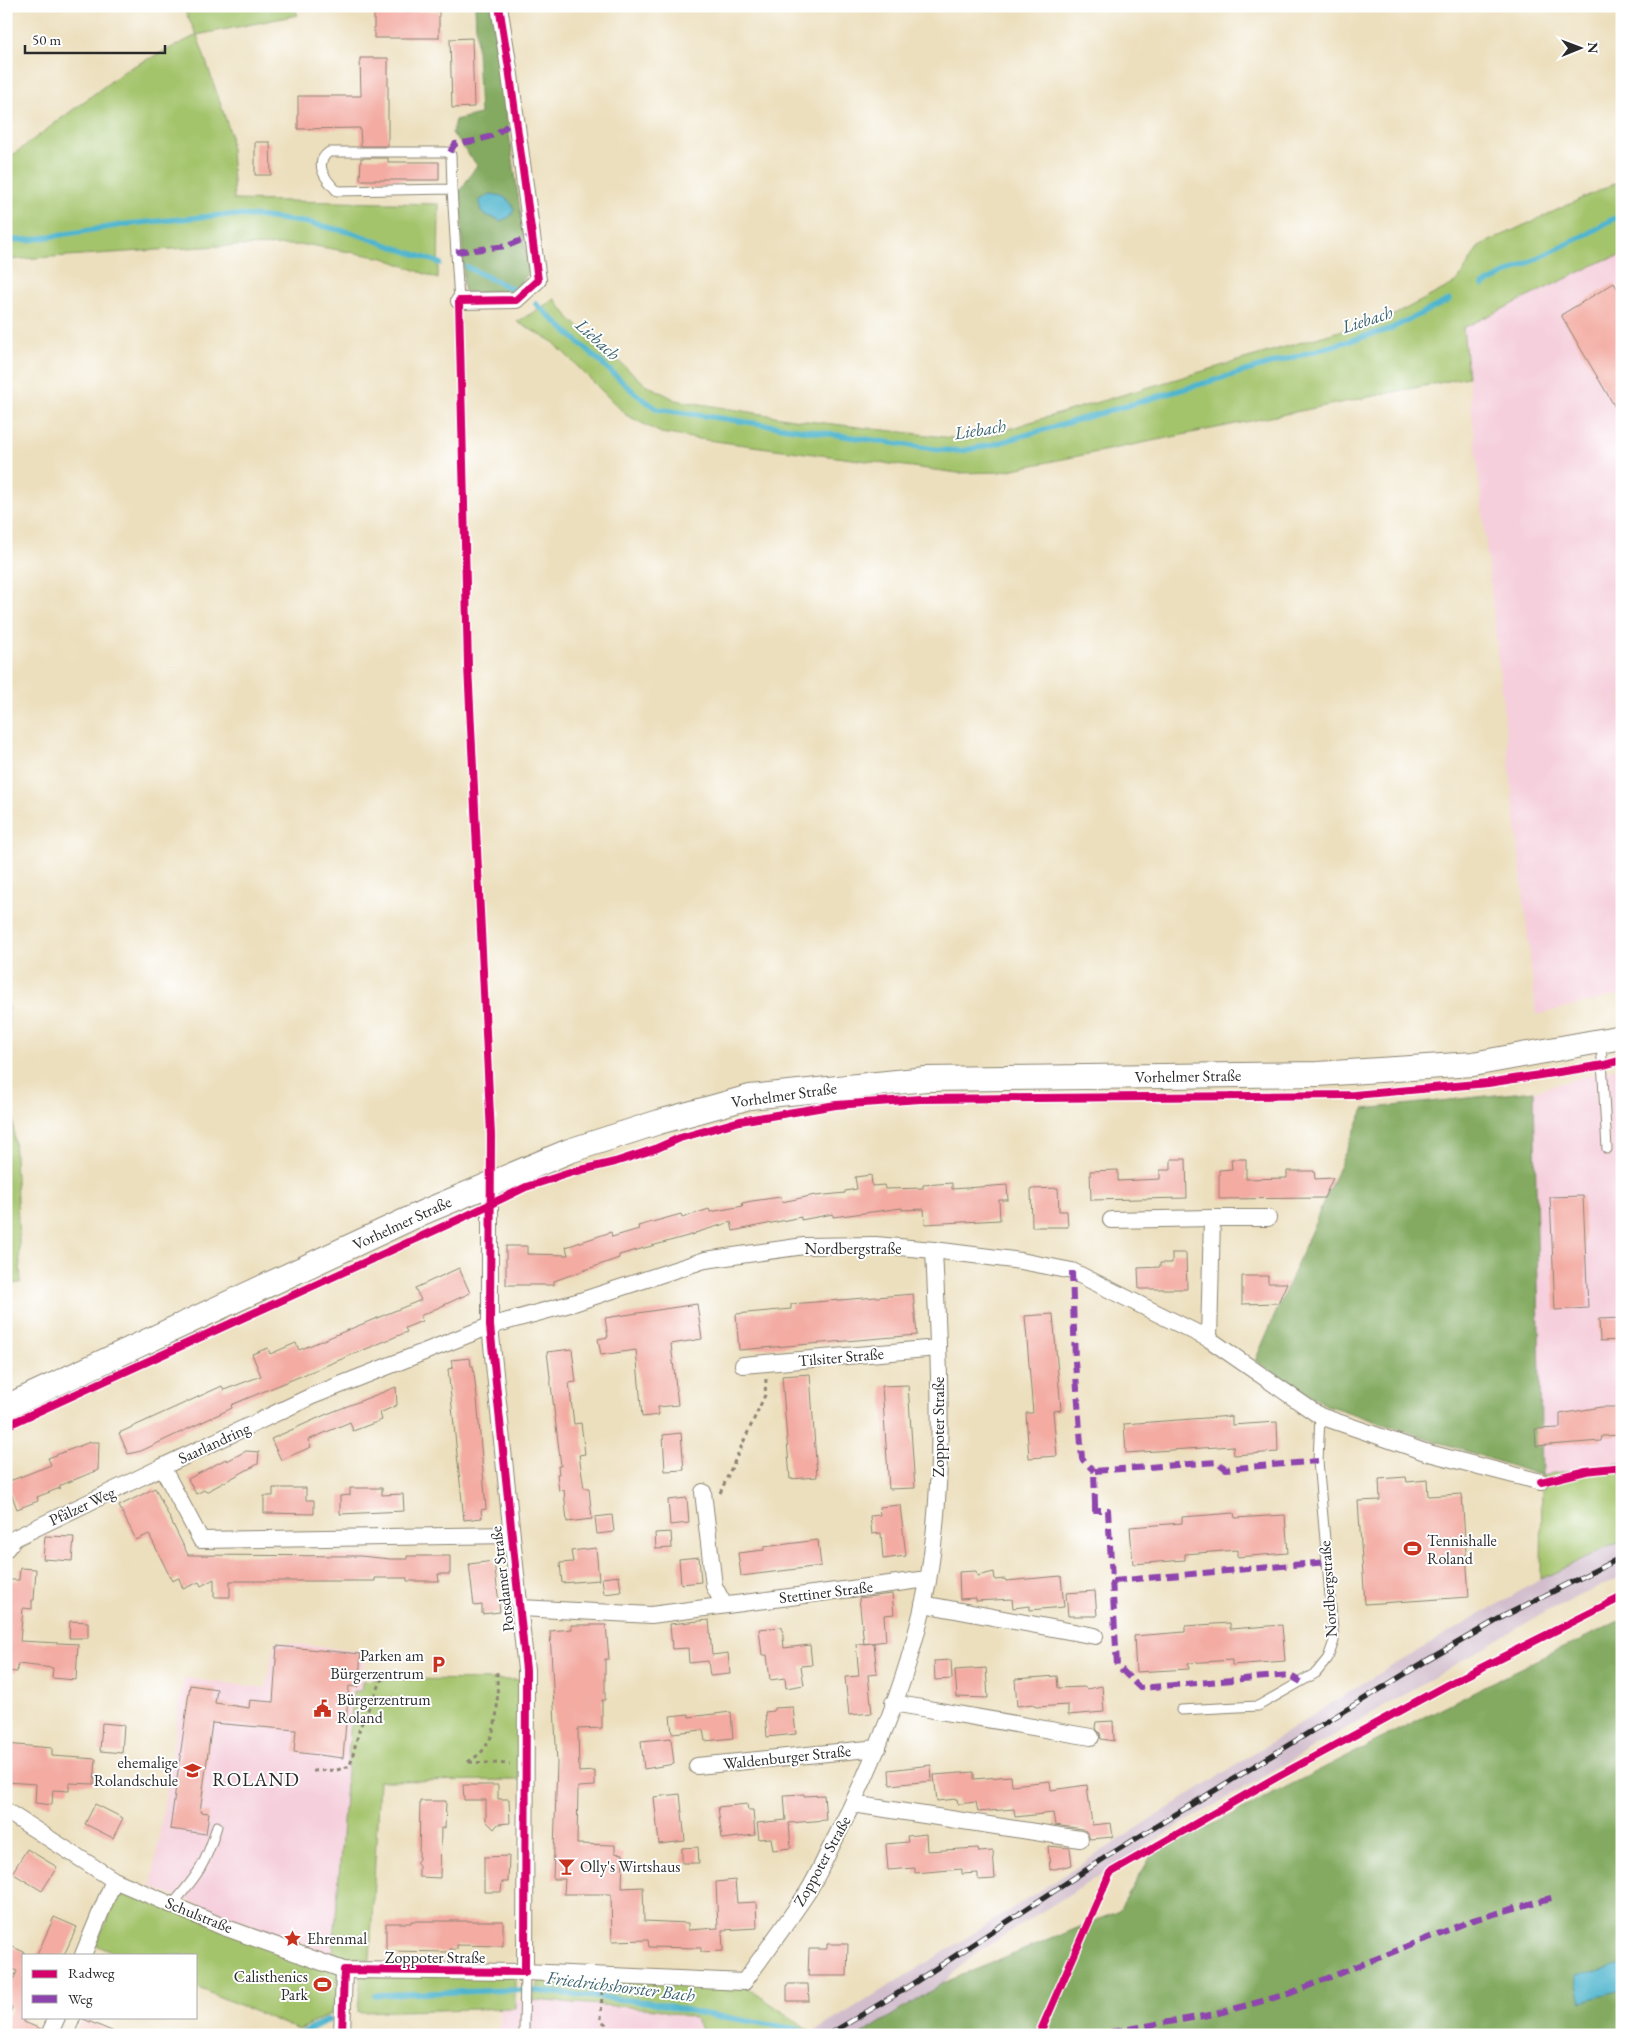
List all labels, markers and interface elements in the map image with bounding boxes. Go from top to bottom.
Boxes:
scale bar [25,22,165,54]
north arrow [1556,22,1606,72]
text: 50 m [32,30,61,49]
text: N [1584,42,1602,54]
water label: Liebach [1338,300,1396,338]
water label: Liebach [570,312,625,365]
water label: Liebach [951,414,1008,445]
street label: Vorhelmer Straße [1135,1065,1241,1087]
street label: Vorhelmer Straße [730,1077,838,1113]
street label: Vorhelmer Straße [349,1191,455,1255]
street label: Nordbergstraße [804,1238,902,1259]
street label: Tilsiter Straße [797,1343,885,1371]
street label: Zoppoter Straße [928,1377,949,1477]
street label: Saarlandring [175,1417,254,1469]
street label: Pfälzer Weg [45,1481,119,1530]
street label: Potsdamer Straße [485,1525,519,1633]
place label: Tennishalle Roland [1427,1530,1497,1569]
sports icon: Tennishalle Roland [1403,1539,1423,1559]
street label: Nordbergstraße [1314,1540,1342,1638]
street label: Stettiner Straße [778,1576,874,1608]
place label: Parken am Bürgerzentrum [330,1645,425,1684]
parking icon: Parken am Bürgerzentrum [428,1654,448,1674]
place label: Bürgerzentrum Roland [337,1689,431,1728]
public building icon: Bürgerzentrum Roland [313,1698,333,1718]
street label: Waldenburger Straße [722,1740,852,1774]
place label: ehemalige Rolandschule [94,1752,178,1791]
school or university icon: ehemalige Rolandschule [182,1761,202,1781]
district label: ROLAND [212,1767,300,1792]
street label: Zoppoter Straße [788,1812,856,1910]
bar icon: Olly's Wirtshaus [556,1856,576,1876]
place label: Olly's Wirtshaus [580,1856,680,1877]
street label: Schulstraße [162,1892,236,1938]
place icon: Ehrenmal [283,1928,303,1948]
place label: Ehrenmal [307,1928,367,1949]
street label: Zoppoter Straße [385,1947,485,1968]
legend [22,1954,198,2018]
text: Radweg [68,1963,115,1982]
water label: Friedrichshorster Bach [545,1965,697,2007]
place label: Calisthenics Park [234,1966,308,2005]
sports icon: Calisthenics Park [312,1975,332,1995]
text: Weg [68,1989,93,2008]

